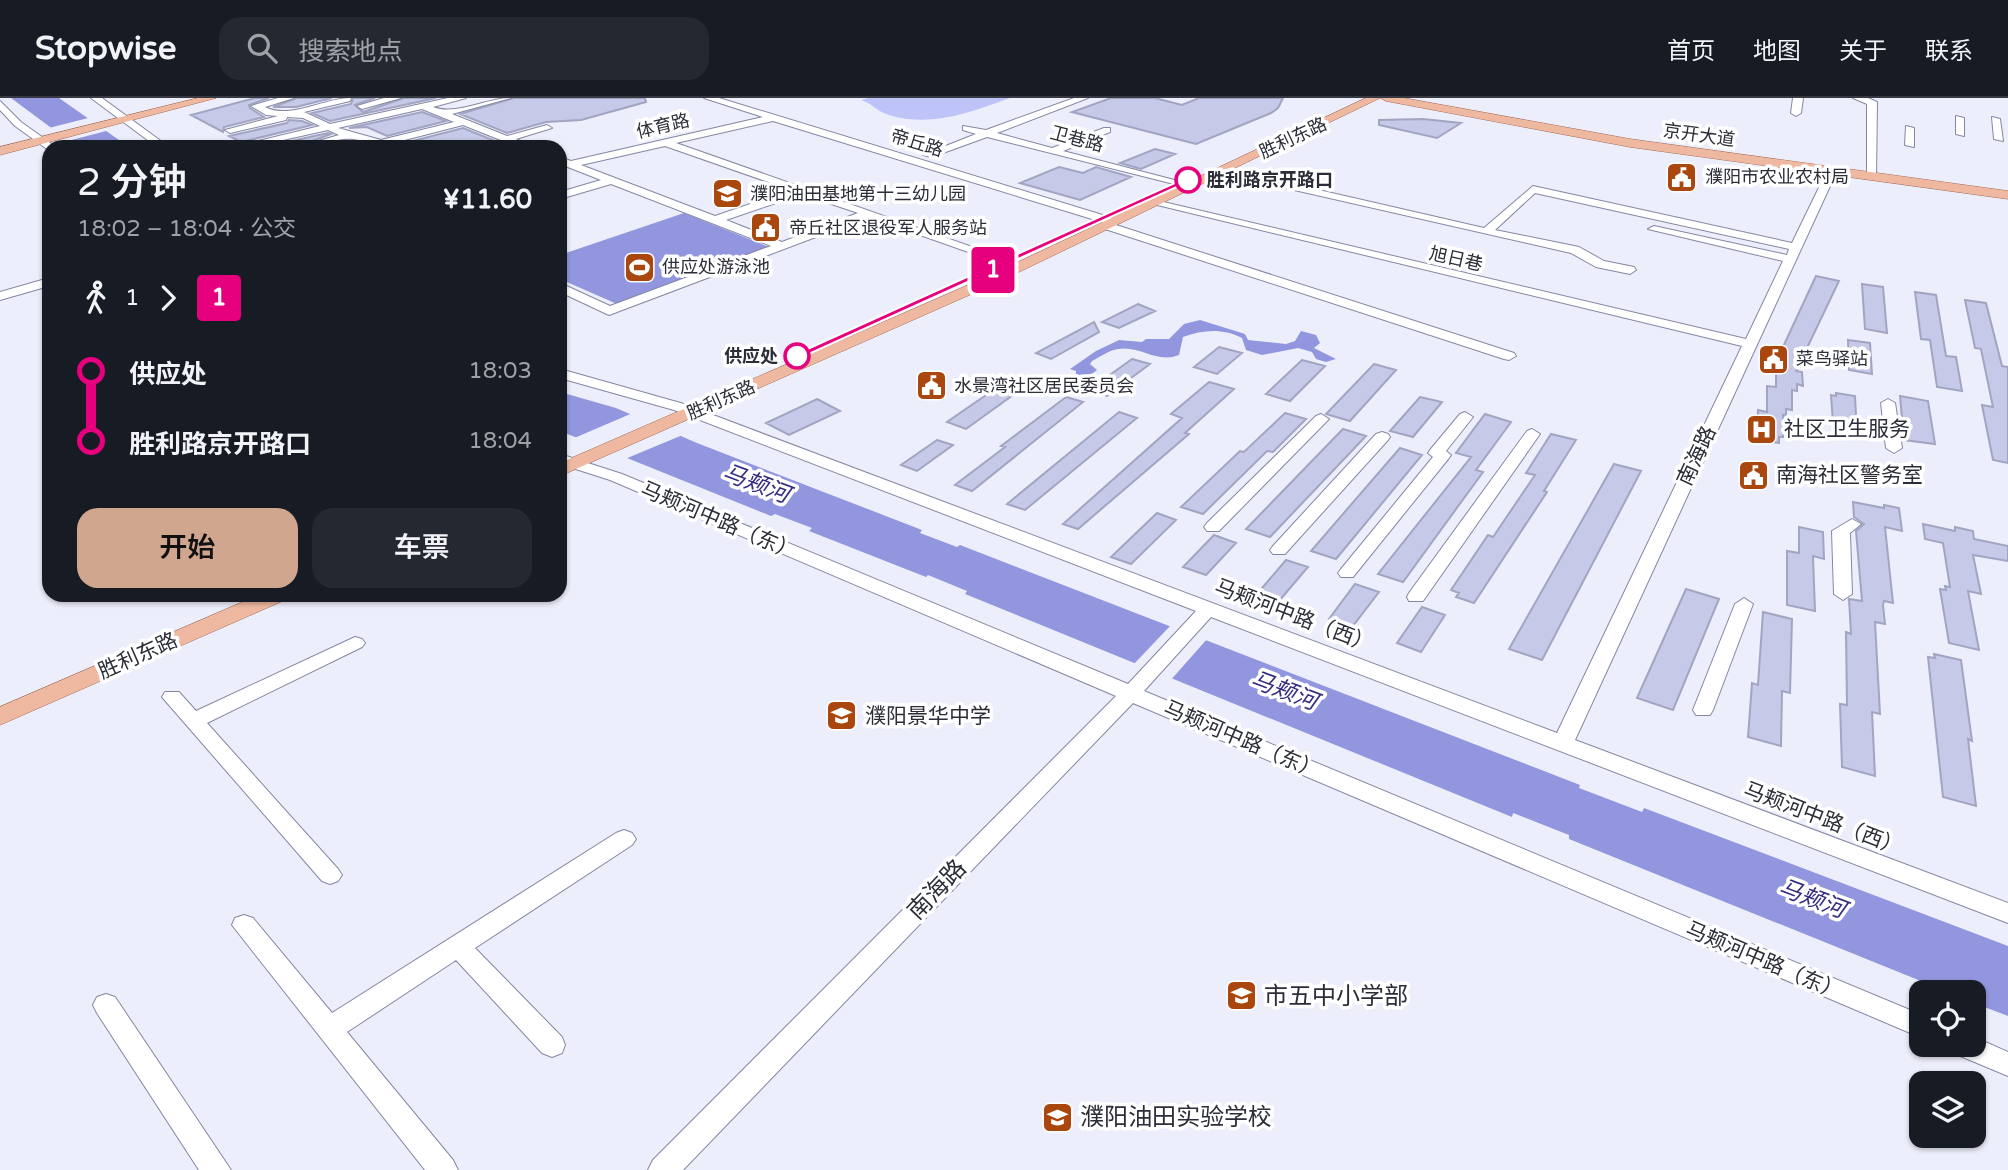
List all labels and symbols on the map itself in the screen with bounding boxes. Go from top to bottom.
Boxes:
street label: 体育路 [634,109,692,143]
street label: 胜利东路 [1256,113,1330,163]
street label: 京开大道 [1662,119,1736,151]
street label: 卫巷路 [1048,121,1106,157]
street label: 帝丘路 [888,125,946,161]
public building icon: 濮阳市农业农村局 [1665,160,1699,194]
place label: 濮阳市农业农村局 [1705,166,1849,188]
marker: 胜利路京开路口 [1175,167,1201,193]
place label: 胜利路京开路口 [1207,169,1333,191]
school or university icon: 濮阳油田基地第十三幼儿园 [710,177,744,211]
place label: 濮阳油田基地第十三幼儿园 [750,183,966,205]
public building icon: 帝丘社区退役军人服务站 [749,211,783,245]
place label: 帝丘社区退役军人服务站 [789,217,987,239]
street label: 旭日巷 [1427,242,1485,276]
line badge: 1 [970,247,1016,293]
sports icon: 供应处游泳池 [622,250,656,284]
place label: 供应处游泳池 [662,256,770,278]
public building icon: 菜鸟驿站 [1756,342,1790,376]
marker: 供应处 [784,343,810,369]
place label: 供应处 [724,345,778,367]
place label: 菜鸟驿站 [1796,348,1868,370]
public building icon: 水景湾社区居民委员会 [914,369,948,403]
street label: 胜利东路 [684,375,758,425]
place label: 水景湾社区居民委员会 [954,375,1134,397]
hospital icon: 社区卫生服务 [1744,412,1778,446]
place label: 社区卫生服务 [1784,417,1910,442]
street label: 南海路 [1672,422,1722,490]
public building icon: 南海社区警务室 [1736,458,1770,492]
water label: 马颊河 [719,459,797,511]
place label: 南海社区警务室 [1776,463,1923,488]
street label: 马颊河中路（东） [637,477,801,565]
street label: 马颊河中路（西） [1211,574,1377,658]
street label: 胜利东路 [95,627,181,685]
water label: 马颊河 [1247,666,1325,718]
street label: 马颊河中路（东） [1160,696,1324,784]
school or university icon: 濮阳景华中学 [825,699,859,733]
place label: 濮阳景华中学 [865,704,991,729]
street label: 马颊河中路（西） [1740,777,1906,861]
street label: 南海路 [902,854,972,926]
water label: 马颊河 [1775,874,1853,926]
street label: 马颊河中路（东） [1682,917,1846,1005]
school or university icon: 市五中小学部 [1224,979,1258,1013]
place label: 市五中小学部 [1264,982,1408,1011]
school or university icon: 濮阳油田实验学校 [1040,1100,1074,1134]
place label: 濮阳油田实验学校 [1080,1103,1272,1132]

